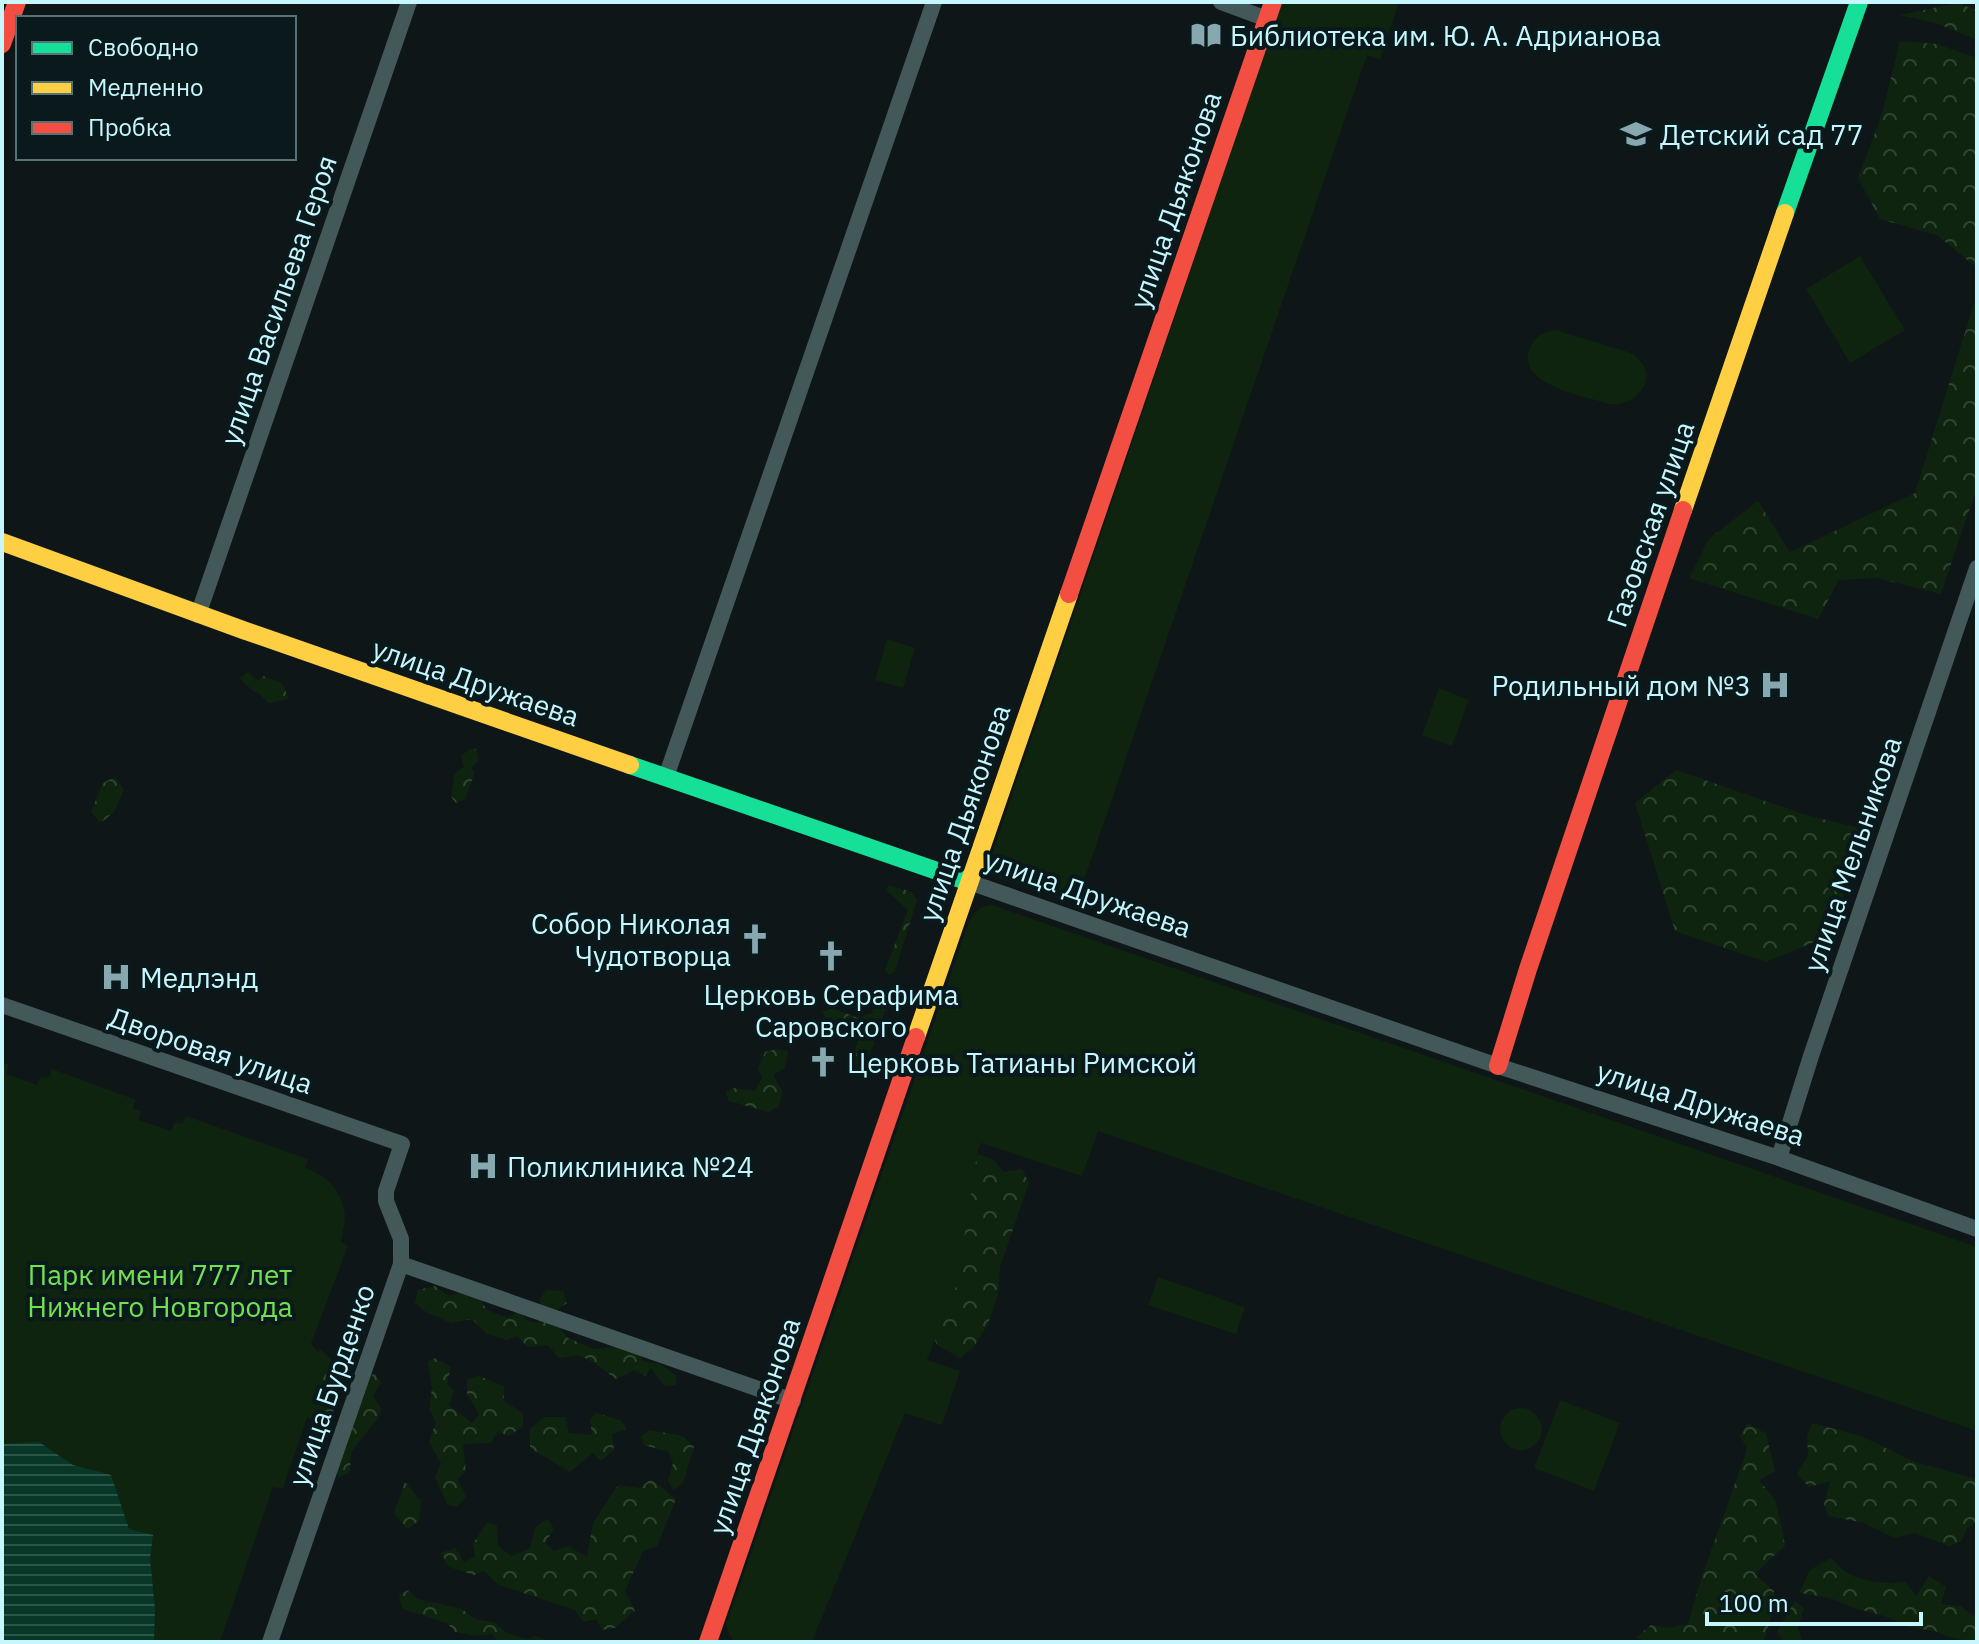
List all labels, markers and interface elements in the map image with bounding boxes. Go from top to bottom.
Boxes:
legend [16,16,296,160]
place label: Библиотека им. Ю. А. Адрианова [1230,17,1661,54]
library icon: Библиотека им. Ю. А. Адрианова [1189,18,1223,52]
text: Свободно [88,31,199,63]
text: Медленно [88,71,204,103]
street label: улица Дьяконова [1121,86,1230,313]
text: Пробка [88,111,172,143]
place label: Детский сад 77 [1660,116,1864,153]
school or university icon: Детский сад 77 [1619,117,1653,151]
street label: улица Васильева Героя [211,150,345,450]
street label: Газовская улица [1597,416,1703,632]
street label: улица Дружаева [368,629,584,735]
place label: Родильный дом №3 [1492,667,1751,704]
hospital icon: Родильный дом №3 [1758,668,1792,702]
street label: улица Дьяконова [910,699,1019,926]
street label: улица Мельникова [1794,731,1910,977]
street label: улица Дружаева [980,840,1196,946]
place label: Собор Николая Чудотворца [531,905,731,974]
church icon: Собор Николая Чудотворца [738,922,772,956]
church icon: Церковь Серафима Саровского [814,939,848,973]
place label: Медлэнд [140,959,258,996]
hospital icon: Медлэнд [99,960,133,994]
place label: Церковь Серафима Саровского [703,976,959,1045]
street label: Дворовая улица [104,998,318,1102]
place label: Церковь Татианы Римской [847,1044,1197,1081]
church icon: Церковь Татианы Римской [806,1045,840,1079]
street label: улица Дружаева [1592,1052,1810,1154]
place label: Поликлиника №24 [507,1148,754,1185]
hospital icon: Поликлиника №24 [466,1149,500,1183]
park label: Парк имени 777 лет Нижнего Новгорода [27,1256,293,1325]
street label: улица Бурденко [279,1279,383,1491]
street label: улица Дьяконова [700,1312,809,1539]
scale bar [1707,1576,1921,1626]
text: 100 m [1719,1587,1789,1619]

